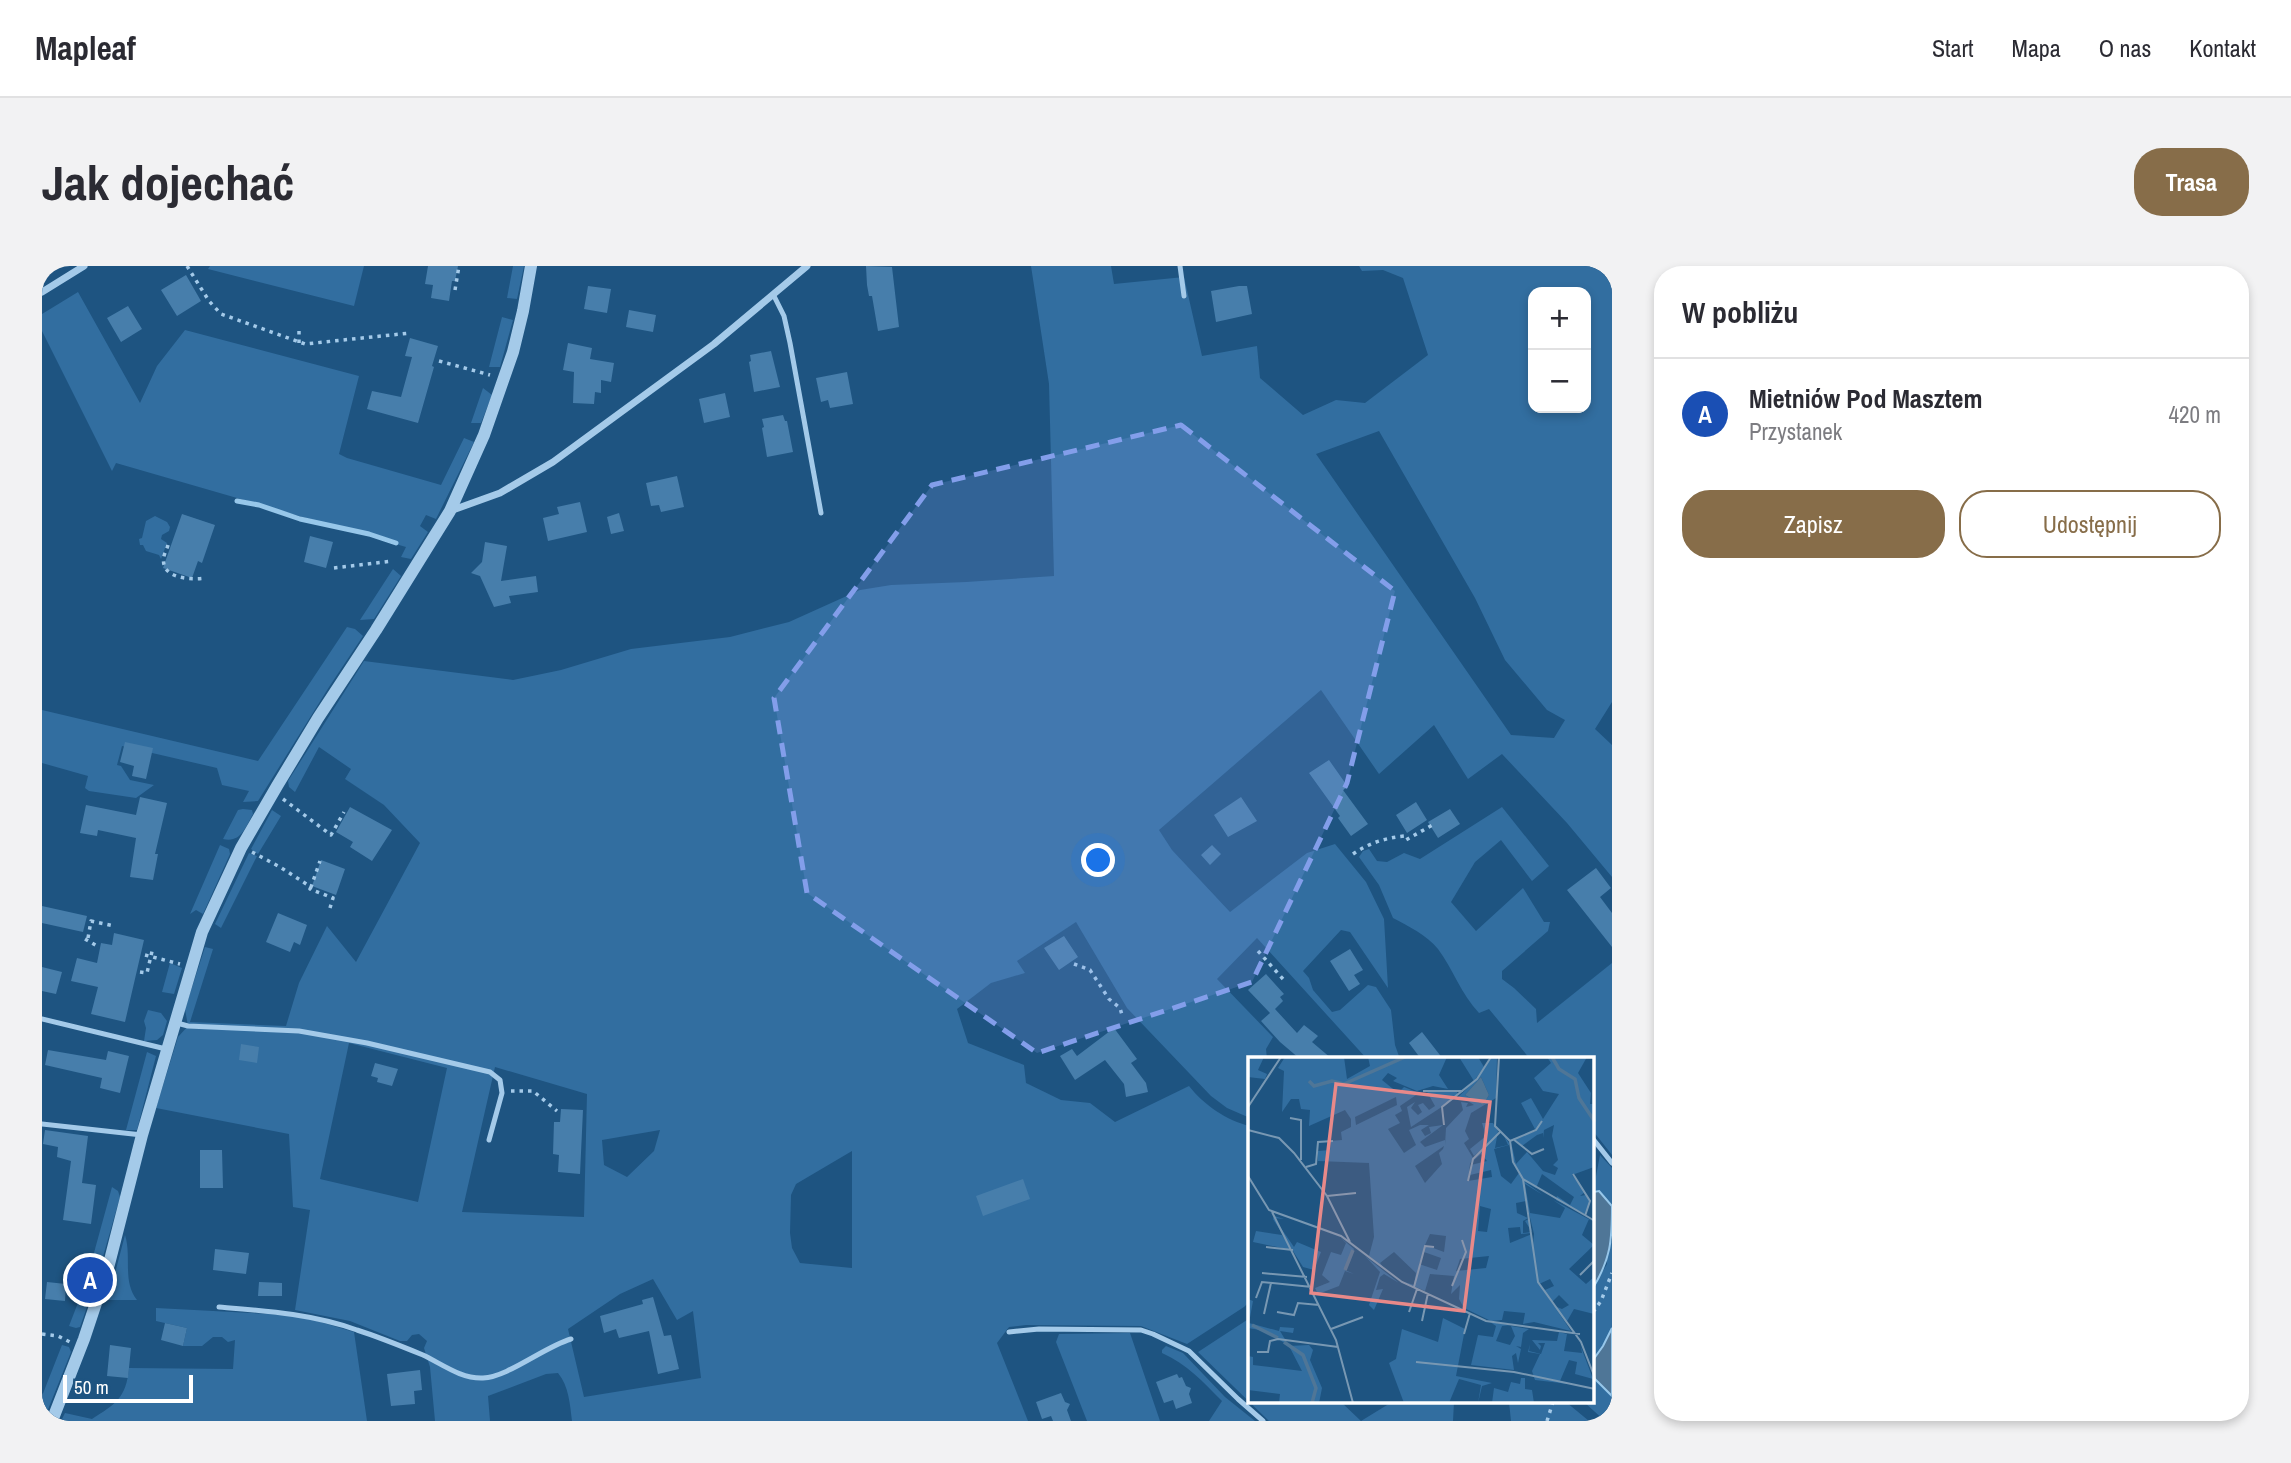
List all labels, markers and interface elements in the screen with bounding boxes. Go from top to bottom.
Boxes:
text: Mapleaf [35,26,136,70]
text: Start [1932,32,1974,64]
text: Mapa [2012,32,2061,64]
text: O nas [2099,32,2151,64]
text: Kontakt [2189,32,2256,64]
button: Trasa [2134,148,2249,216]
text: Jak dojechać [42,149,294,215]
map controls [1528,287,1591,413]
button: + [1528,287,1591,350]
text: W pobliżu [1682,292,1798,332]
button: − [1528,350,1591,413]
text: Mietniów Pod Masztem [1749,381,1982,416]
text: A [1698,399,1712,430]
text: 420 m [2169,399,2221,430]
text: Przystanek [1749,416,1842,447]
button: Zapisz [1682,490,1945,558]
button: Udostępnij [1959,490,2221,558]
your location [1081,843,1115,877]
inset map [1248,1057,1594,1404]
pin: A [67,1254,113,1306]
scale bar [63,1372,192,1404]
text: 50 m [74,1374,109,1400]

